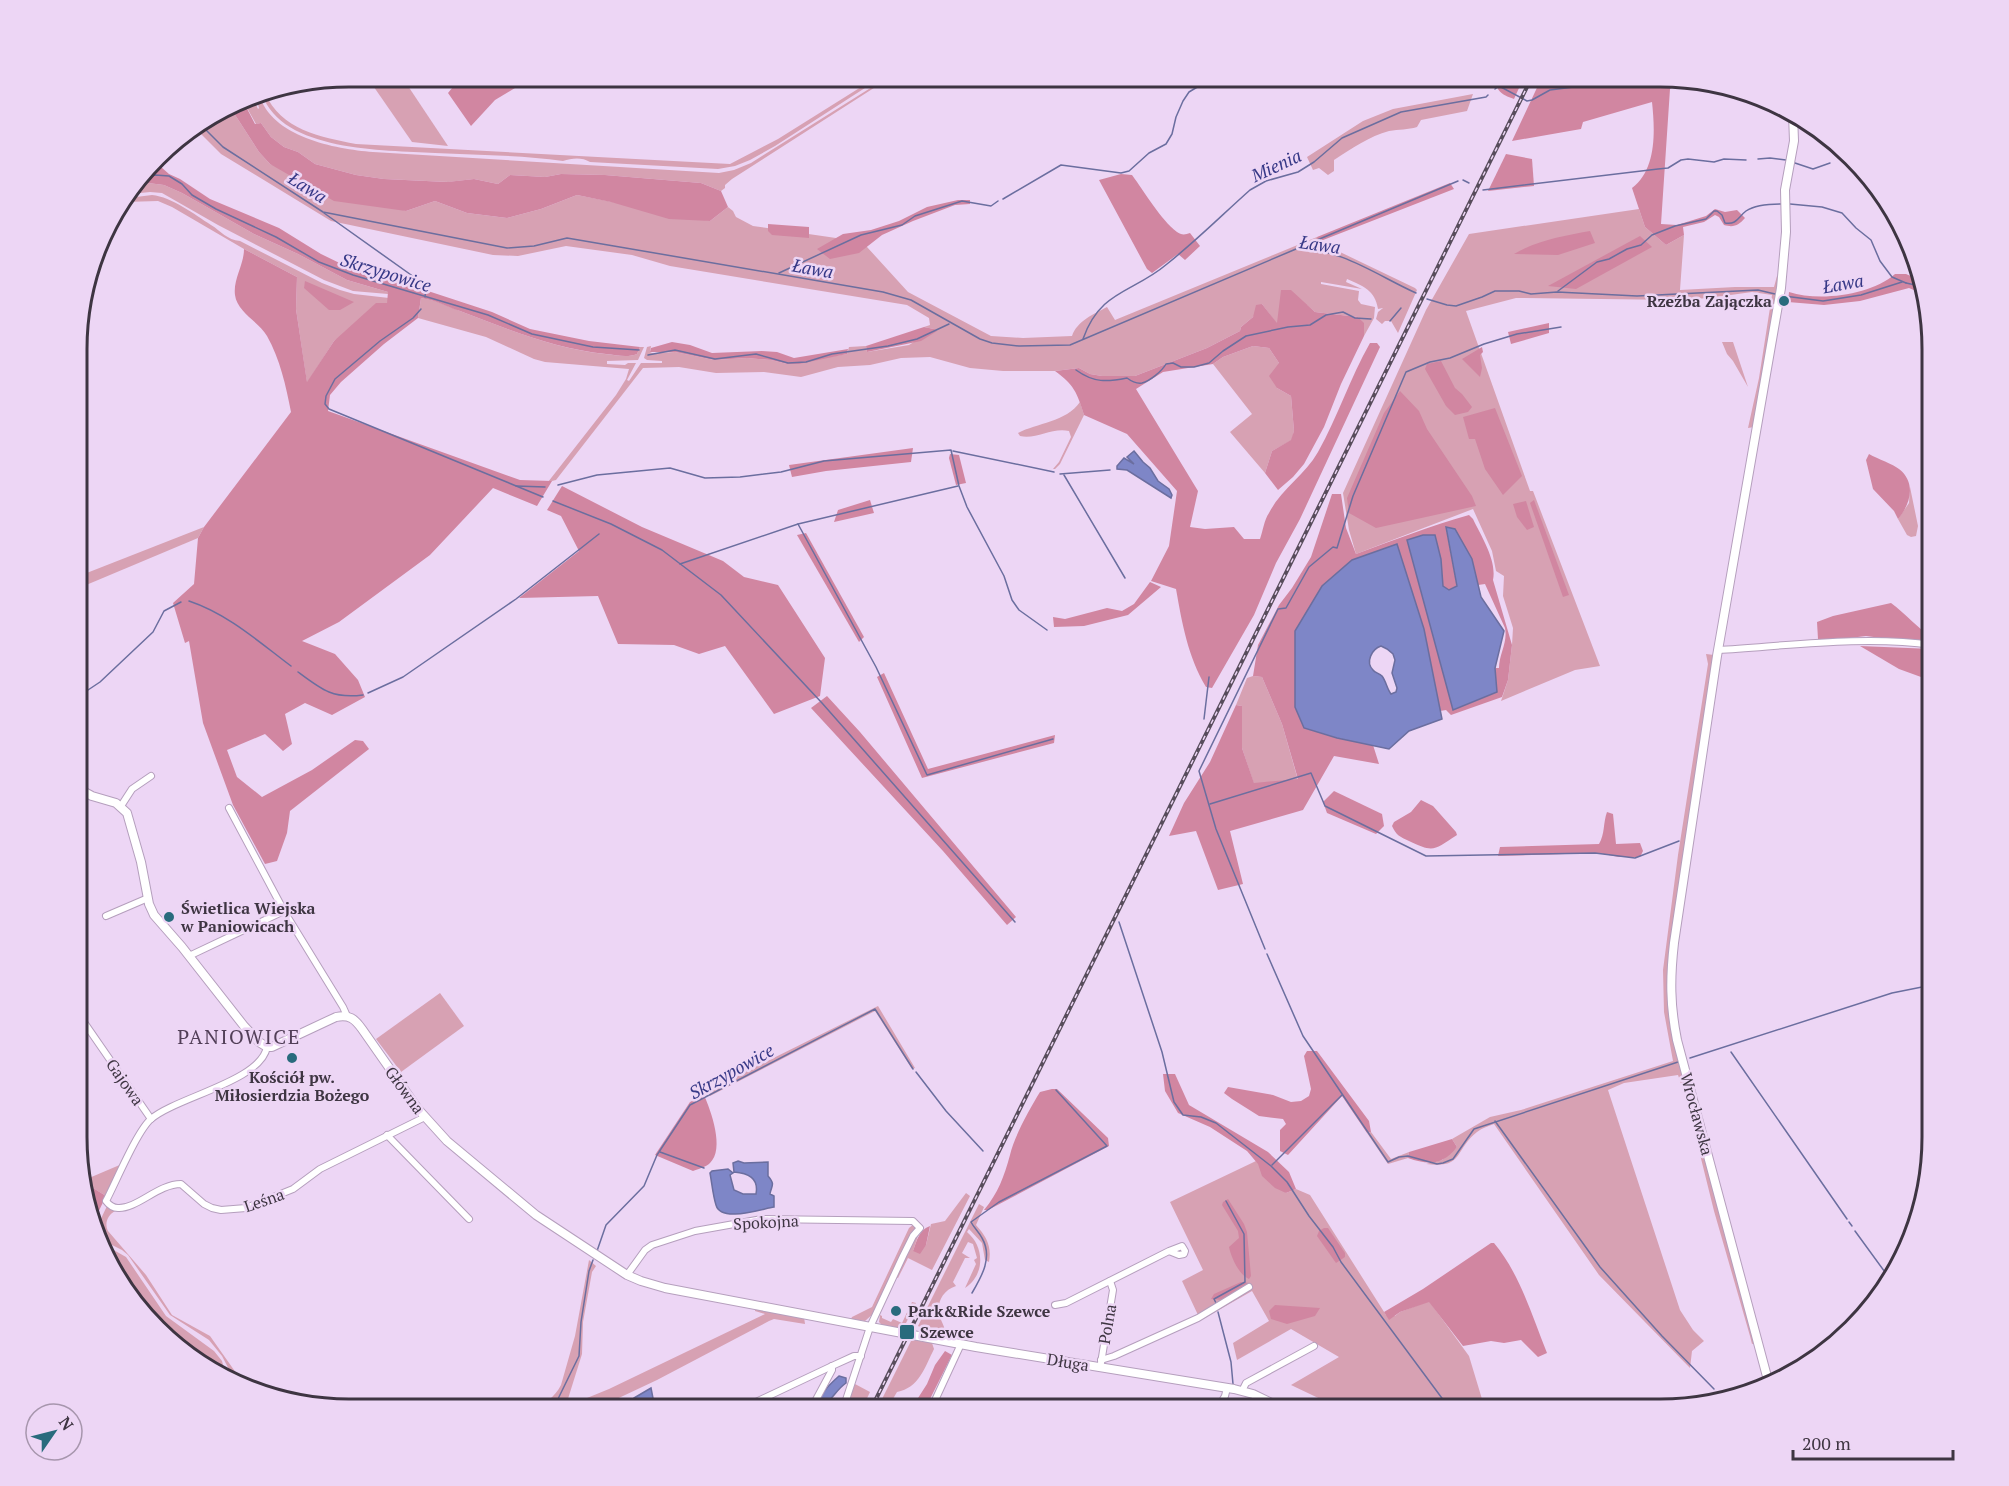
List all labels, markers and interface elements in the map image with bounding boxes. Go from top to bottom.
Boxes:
water label: Mienia [1246,143,1305,188]
water label: Ława [283,165,332,208]
water label: Ława [1297,229,1342,259]
water label: Skrzypowice [338,247,434,297]
water label: Ława [790,252,835,283]
water label: Ława [1820,268,1865,299]
place label: Rzeźba Zajączka [1647,290,1772,312]
marker: Rzeźba Zajączka [1777,294,1791,308]
place label: Świetlica Wiejska w Paniowicach [180,897,315,937]
marker: Świetlica Wiejska w Paniowicach [162,910,176,924]
district label: PANIOWICE [177,1023,301,1050]
water label: Skrzypowice [684,1038,778,1104]
marker: Kościół pw. Miłosierdzia Bożego [285,1051,299,1065]
street label: Gajowa [101,1054,149,1110]
street label: Główna [380,1062,430,1118]
place label: Kościół pw. Miłosierdzia Bożego [215,1066,370,1106]
street label: Wrocławska [1675,1070,1719,1158]
street label: Leśna [241,1183,287,1217]
street label: Spokojna [733,1209,799,1235]
place label: Park&Ride Szewce [908,1300,1051,1322]
street label: Polna [1093,1302,1121,1346]
marker: Park&Ride Szewce [889,1304,903,1318]
place label: Szewce [920,1321,974,1343]
marker: Szewce [898,1323,916,1341]
street label: Długa [1045,1348,1091,1376]
north arrow [24,1402,84,1462]
text: N [54,1412,79,1435]
scale bar [1793,1423,1954,1461]
text: 200 m [1802,1431,1851,1455]

